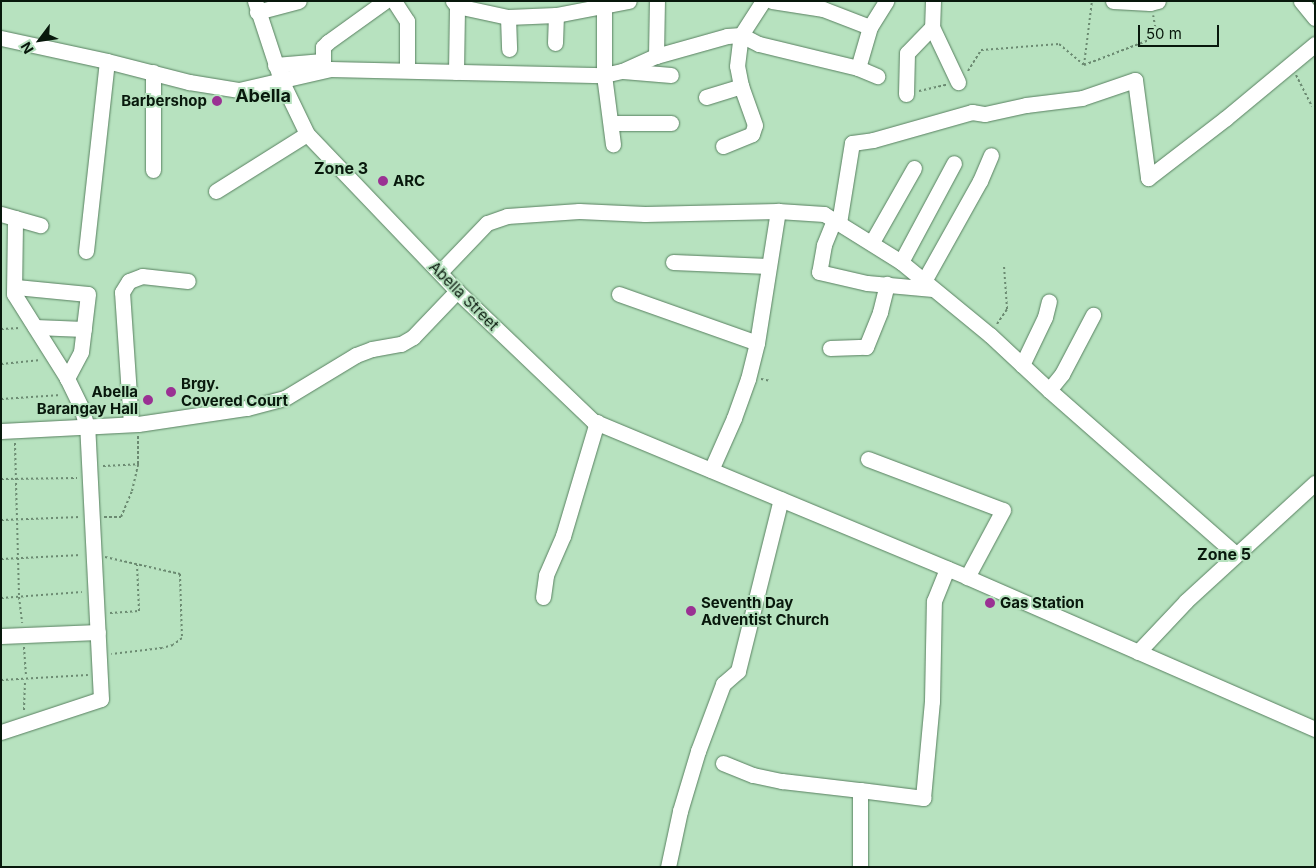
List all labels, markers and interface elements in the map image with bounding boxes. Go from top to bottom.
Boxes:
north arrow [15,15,65,65]
scale bar [1141,15,1222,47]
text: 50 m [1146,24,1182,43]
text: N [17,39,37,57]
district label: Abella [235,85,291,107]
place label: Barbershop [121,92,207,110]
marker: Barbershop [211,95,223,107]
district label: Zone 3 [314,158,368,178]
place label: ARC [393,172,425,190]
marker: ARC [377,175,389,187]
street label: Abella Street [426,258,502,334]
place label: Brgy. Covered Court [181,374,288,409]
place label: Abella Barangay Hall [37,382,138,417]
marker: Brgy. Covered Court [165,386,177,398]
marker: Abella Barangay Hall [142,394,154,406]
district label: Zone 5 [1197,544,1251,564]
place label: Seventh Day Adventist Church [701,593,829,628]
place label: Gas Station [1000,594,1084,612]
marker: Gas Station [984,597,996,609]
marker: Seventh Day Adventist Church [685,605,697,617]

